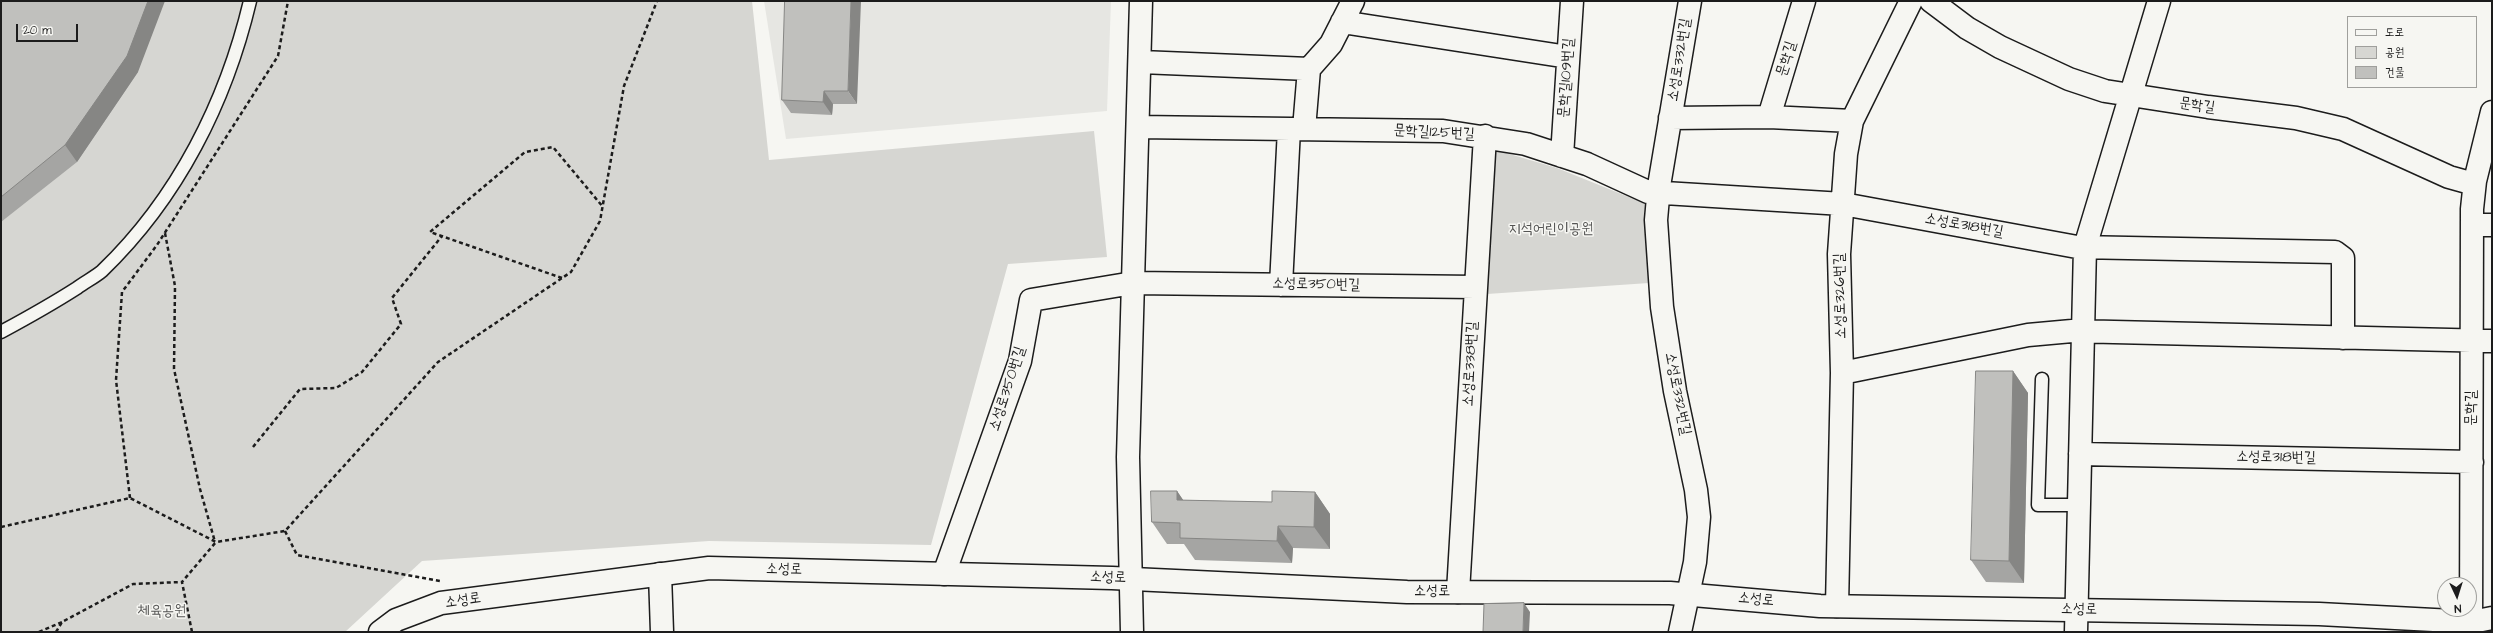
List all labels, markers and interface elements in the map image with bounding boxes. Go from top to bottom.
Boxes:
scale bar [18,16,80,42]
legend [2347,16,2477,88]
street label: 소성로332번길 [1665,17,1695,103]
text: 20 m [23,22,52,39]
text: 도로 [2385,24,2404,41]
street label: 문학길109번길 [1555,37,1579,119]
street label: 문학길 [1773,39,1801,79]
text: 공원 [2385,44,2404,61]
text: 건물 [2385,64,2404,81]
street label: 문학길 [2178,95,2216,117]
street label: 문학길125번길 [1393,122,1475,144]
street label: 소성로318번길 [1923,210,2005,242]
park label: 지석어린이공원 [1509,221,1593,239]
street label: 소성로326번길 [1831,253,1851,339]
street label: 소성로350번길 [1272,275,1360,295]
street label: 소성로338번길 [1460,321,1482,407]
street label: 소성로350번길 [986,344,1030,434]
street label: 소성로332번길 [1660,351,1694,437]
street label: 문학길 [2463,390,2481,426]
street label: 소성로318번길 [2236,448,2316,468]
street label: 소성로 [766,561,802,579]
street label: 소성로 [1090,568,1126,588]
north arrow [2437,577,2477,617]
street label: 소성로 [1414,583,1450,601]
street label: 소성로 [1737,589,1775,611]
street label: 소성로 [444,590,482,612]
street label: 소성로 [2061,601,2097,619]
text: N [2454,601,2462,616]
park label: 체육공원 [138,603,186,621]

